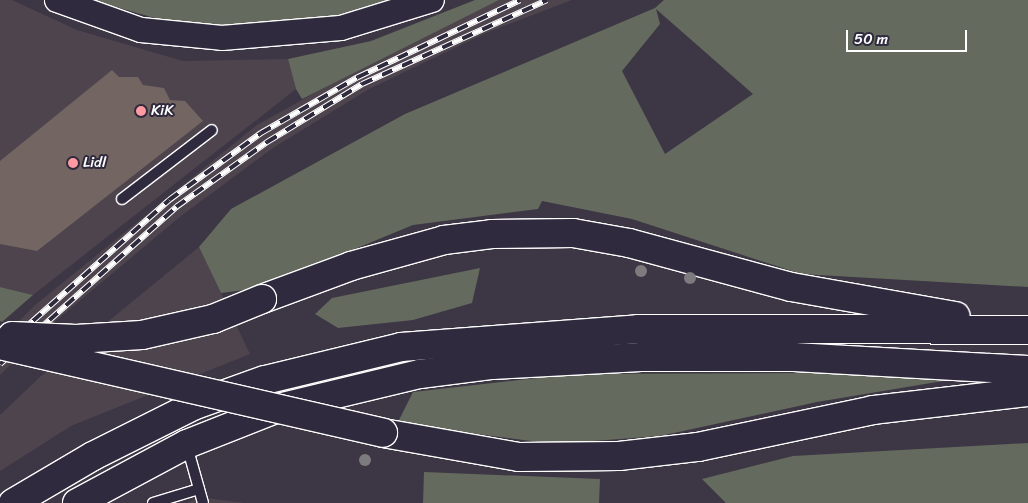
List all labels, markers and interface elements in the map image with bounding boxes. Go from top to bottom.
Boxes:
scale bar [848,20,969,52]
text: 50 m [854,26,888,52]
place label: KiK [151,102,173,120]
marker: KiK [135,105,147,117]
place label: Lidl [83,154,106,172]
marker: Lidl [67,157,79,169]

